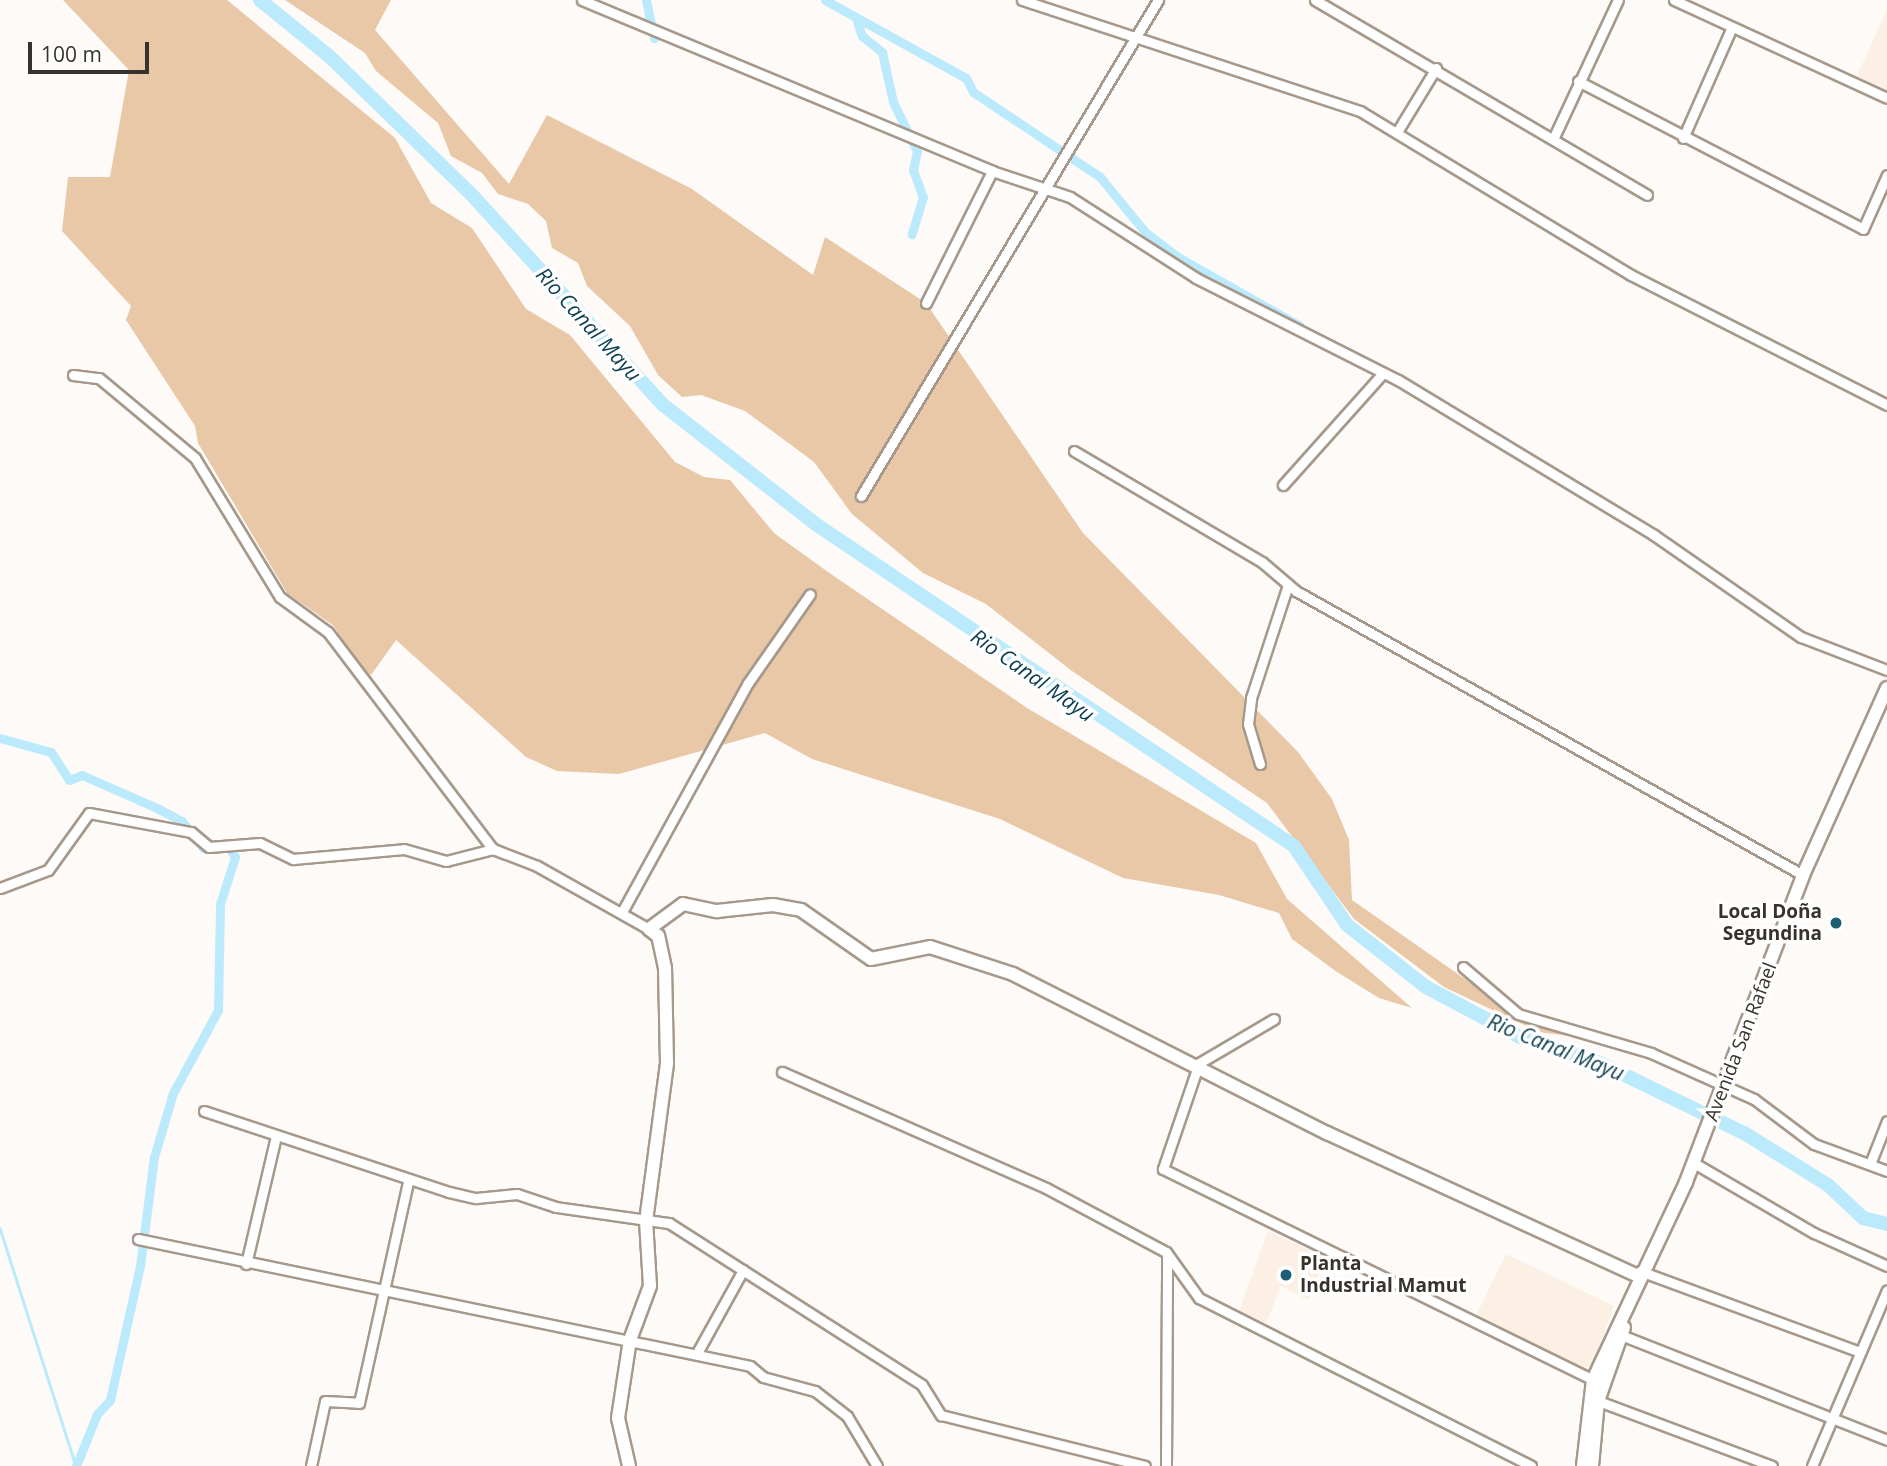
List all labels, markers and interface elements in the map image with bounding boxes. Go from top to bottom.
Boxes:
scale bar [32,28,152,72]
text: 100 m [41,40,102,68]
water label: Rio Canal Mayu [531,262,647,386]
water label: Rio Canal Mayu [966,623,1100,727]
place label: Local Doña Segundina [1718,901,1822,945]
marker: Local Doña Segundina [1828,915,1844,931]
street label: Avenida San Rafael [1700,959,1782,1125]
water label: Rio Canal Mayu [1484,1008,1628,1086]
place label: Planta Industrial Mamut [1300,1253,1466,1297]
marker: Planta Industrial Mamut [1278,1267,1294,1283]

